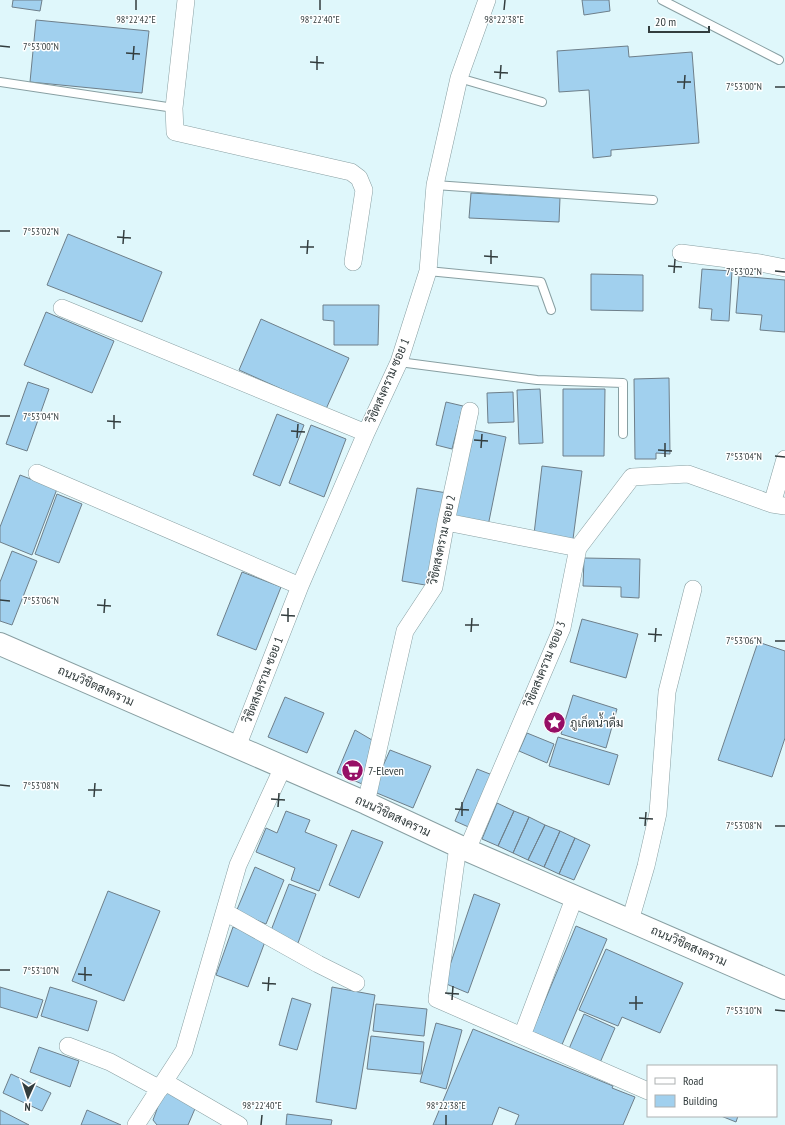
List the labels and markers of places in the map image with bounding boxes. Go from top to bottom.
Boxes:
place icon: ภูเก็ตน้ำดื่ม [541,710,567,736]
place label: ภูเก็ตน้ำดื่ม [570,712,623,731]
supermarket icon: 7-Eleven [339,758,365,784]
place label: 7-Eleven [368,763,404,778]

